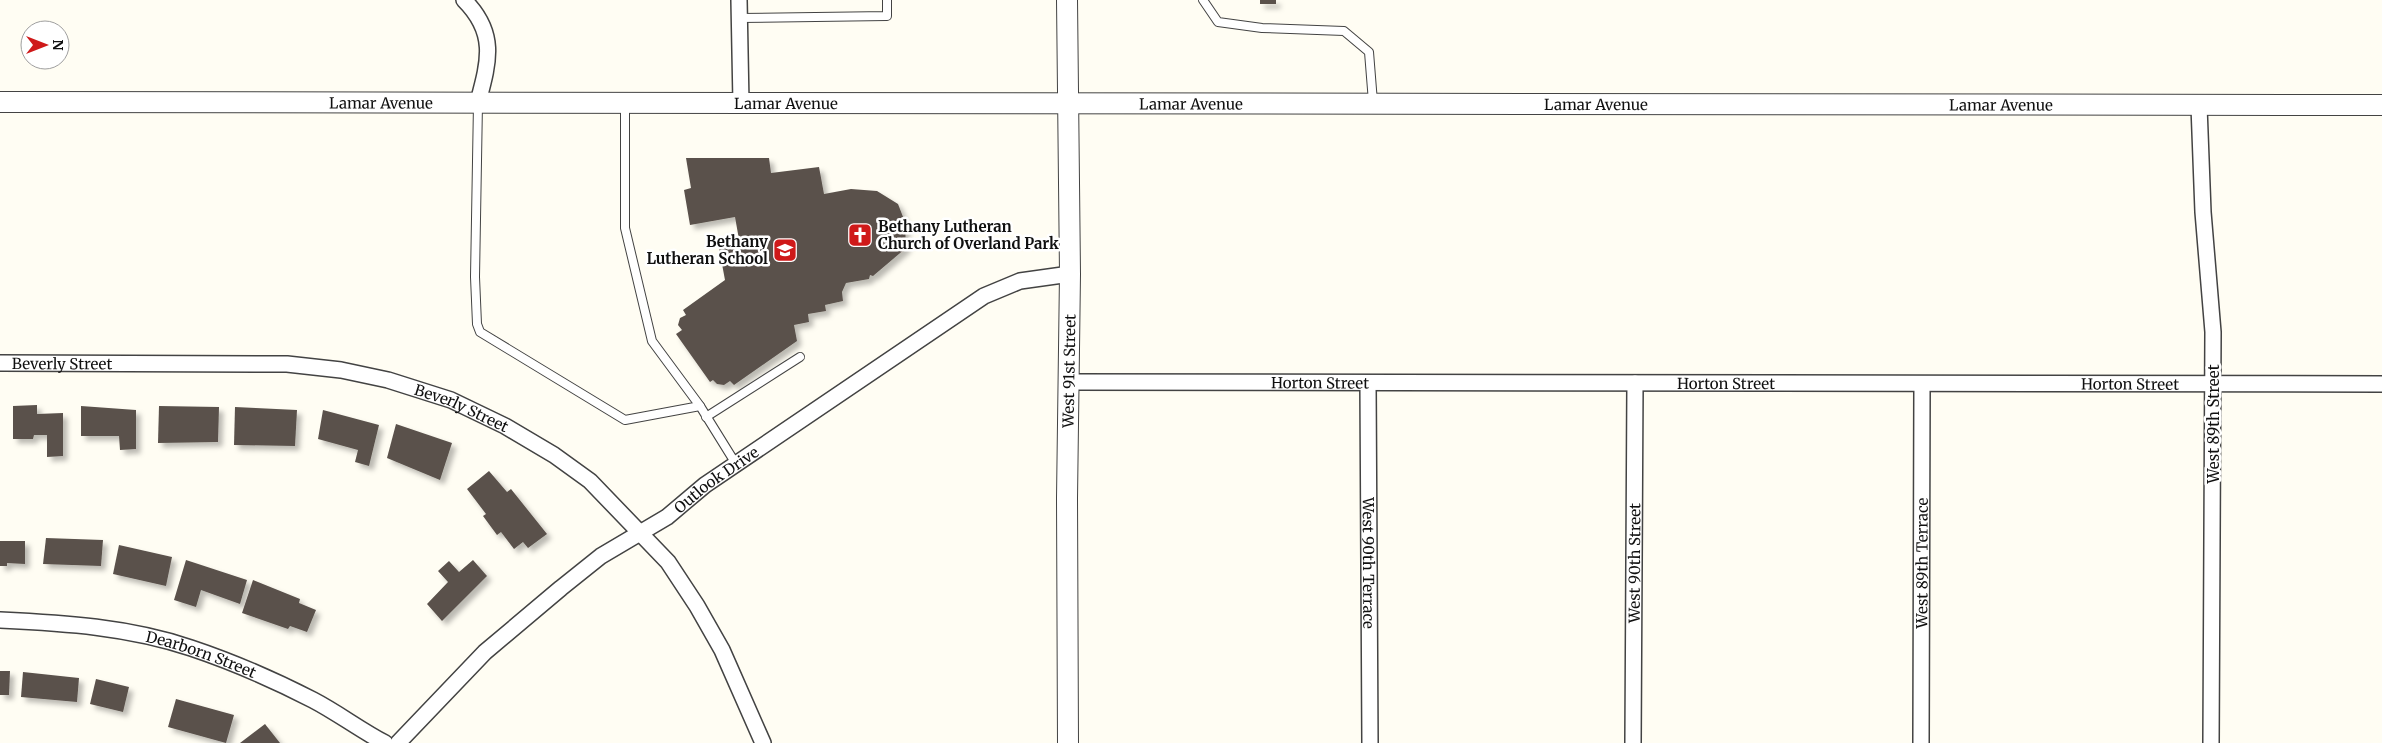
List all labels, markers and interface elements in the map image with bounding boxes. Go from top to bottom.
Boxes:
north arrow [20,20,70,70]
text: N [49,39,67,51]
street label: Lamar Avenue [329,93,433,112]
street label: Lamar Avenue [734,93,838,113]
street label: Lamar Avenue [1139,94,1243,113]
street label: Lamar Avenue [1544,94,1648,114]
street label: Lamar Avenue [1949,95,2053,114]
place label: Bethany Lutheran Church of Overland Park [878,217,1059,253]
church icon: Bethany Lutheran Church of Overland Park [847,222,873,248]
place label: Bethany Lutheran School [646,232,768,268]
school or university icon: Bethany Lutheran School [772,237,798,263]
street label: West 91st Street [1058,314,1079,429]
street label: Beverly Street [12,354,112,373]
street label: West 89th Street [2204,364,2223,484]
street label: Horton Street [1271,373,1369,392]
street label: Horton Street [1677,373,1775,393]
street label: Horton Street [2081,374,2179,393]
street label: Beverly Street [412,380,512,436]
street label: Outlook Drive [670,442,762,517]
street label: West 90th Terrace [1359,496,1379,629]
street label: West 89th Terrace [1912,497,1931,629]
street label: West 90th Street [1624,503,1644,624]
street label: Dearborn Street [144,626,259,682]

